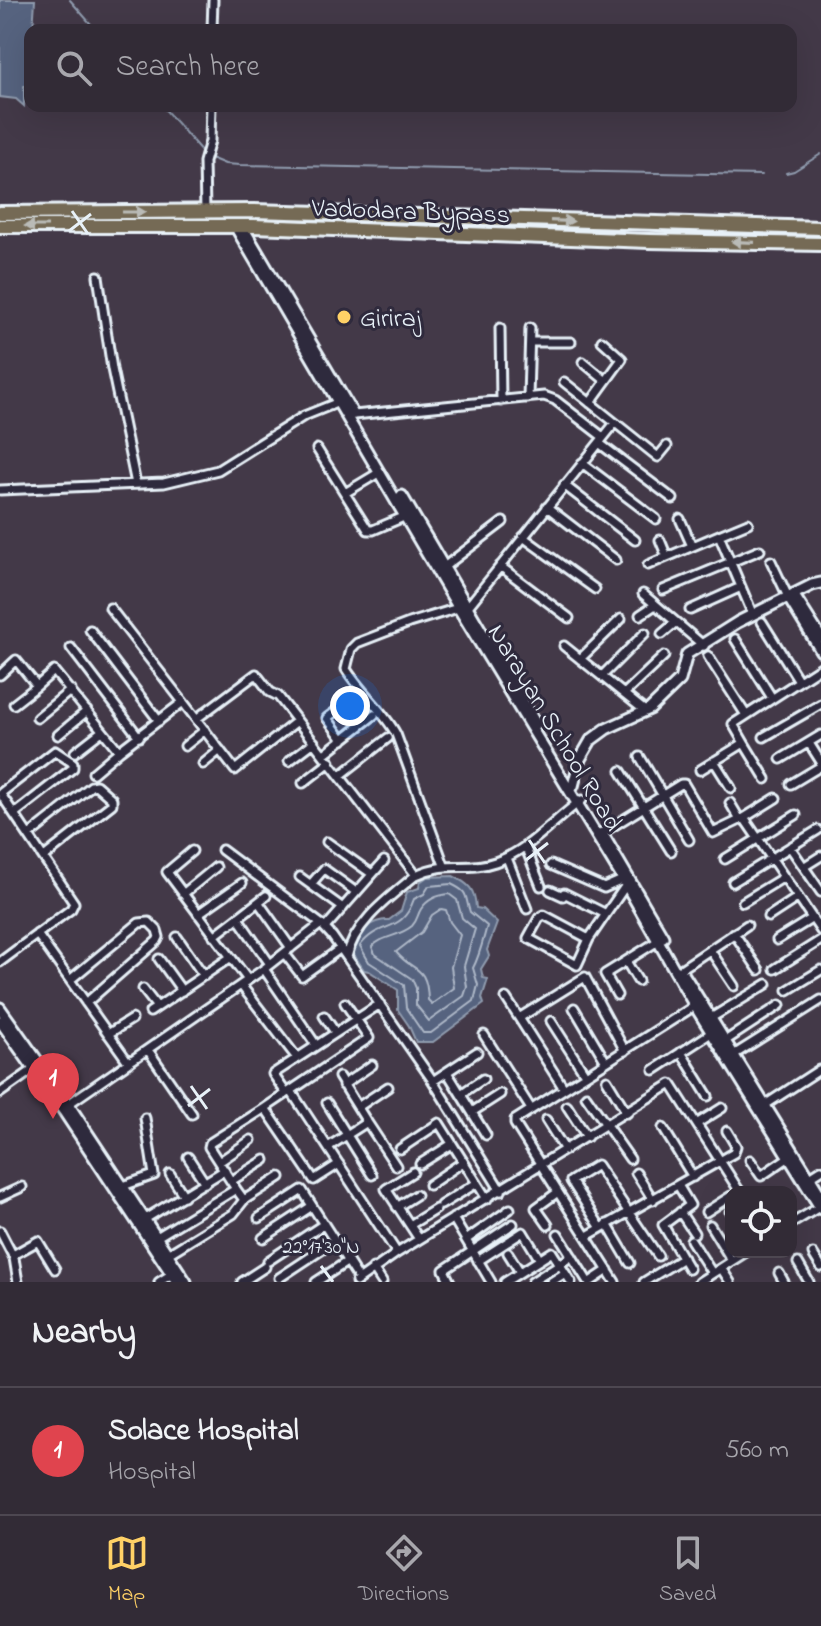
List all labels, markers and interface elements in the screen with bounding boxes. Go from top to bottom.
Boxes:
search box [24,24,797,112]
icon: search [52,46,96,90]
text: Search here [116,46,260,90]
street label: Vadodara Bypass [310,191,511,235]
one-way arrow [122,206,147,218]
one-way arrow [550,215,575,228]
one-way arrow [23,220,48,232]
one-way arrow [730,235,755,248]
place label: Giriraj [360,301,422,339]
marker: Giriraj [335,308,353,326]
street label: Narayan School Road [476,618,631,840]
your location [330,686,370,726]
pin: 1 [27,1053,79,1119]
map controls [725,1186,797,1258]
button: locate [725,1186,797,1258]
text: 22°17'30"N [282,1234,360,1263]
text: Nearby [32,1309,136,1359]
text: Solace Hospital [108,1410,299,1454]
text: 1 [54,1432,62,1470]
text: 560 m [725,1432,789,1470]
text: Hospital [108,1454,196,1492]
tab: Map [105,1531,149,1611]
tab: Directions [358,1531,450,1611]
tab: Saved [659,1531,716,1611]

